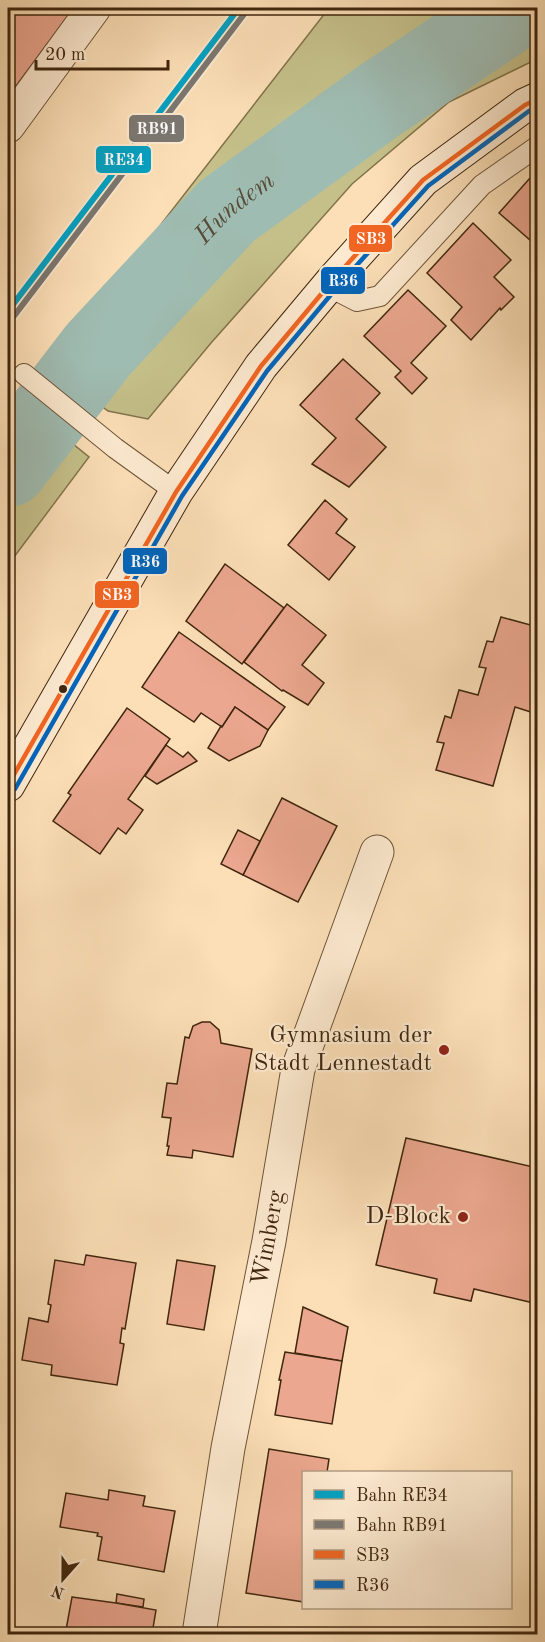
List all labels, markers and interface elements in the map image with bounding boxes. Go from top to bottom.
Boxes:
scale bar [36,33,168,71]
text: 20 m [45,46,85,64]
line badge: RB91 [128,114,185,143]
text: RB91 [136,122,178,138]
line badge: RE34 [95,145,152,174]
text: RE34 [103,153,145,169]
water label: Hundem [189,168,280,250]
line badge: SB3 [348,224,393,253]
text: SB3 [356,232,386,248]
line badge: R36 [320,266,366,295]
text: R36 [328,274,358,290]
line badge: R36 [122,547,168,575]
text: R36 [130,555,160,571]
line badge: SB3 [94,580,140,609]
text: SB3 [102,588,132,604]
unlabelled marker [57,683,69,695]
place label: Gymnasium der Stadt Lennestadt [254,1024,432,1076]
marker: Gymnasium der Stadt Lennestadt [437,1043,451,1057]
street label: Wimberg [248,1189,289,1288]
place label: D-Block [366,1205,451,1229]
marker: D-Block [456,1210,470,1224]
legend [302,1471,512,1609]
text: Bahn RE34 [356,1487,448,1505]
text: Bahn RB91 [356,1517,448,1535]
text: SB3 [356,1547,390,1565]
north arrow [33,1549,93,1609]
text: R36 [356,1577,390,1595]
text: N [49,1581,67,1601]

